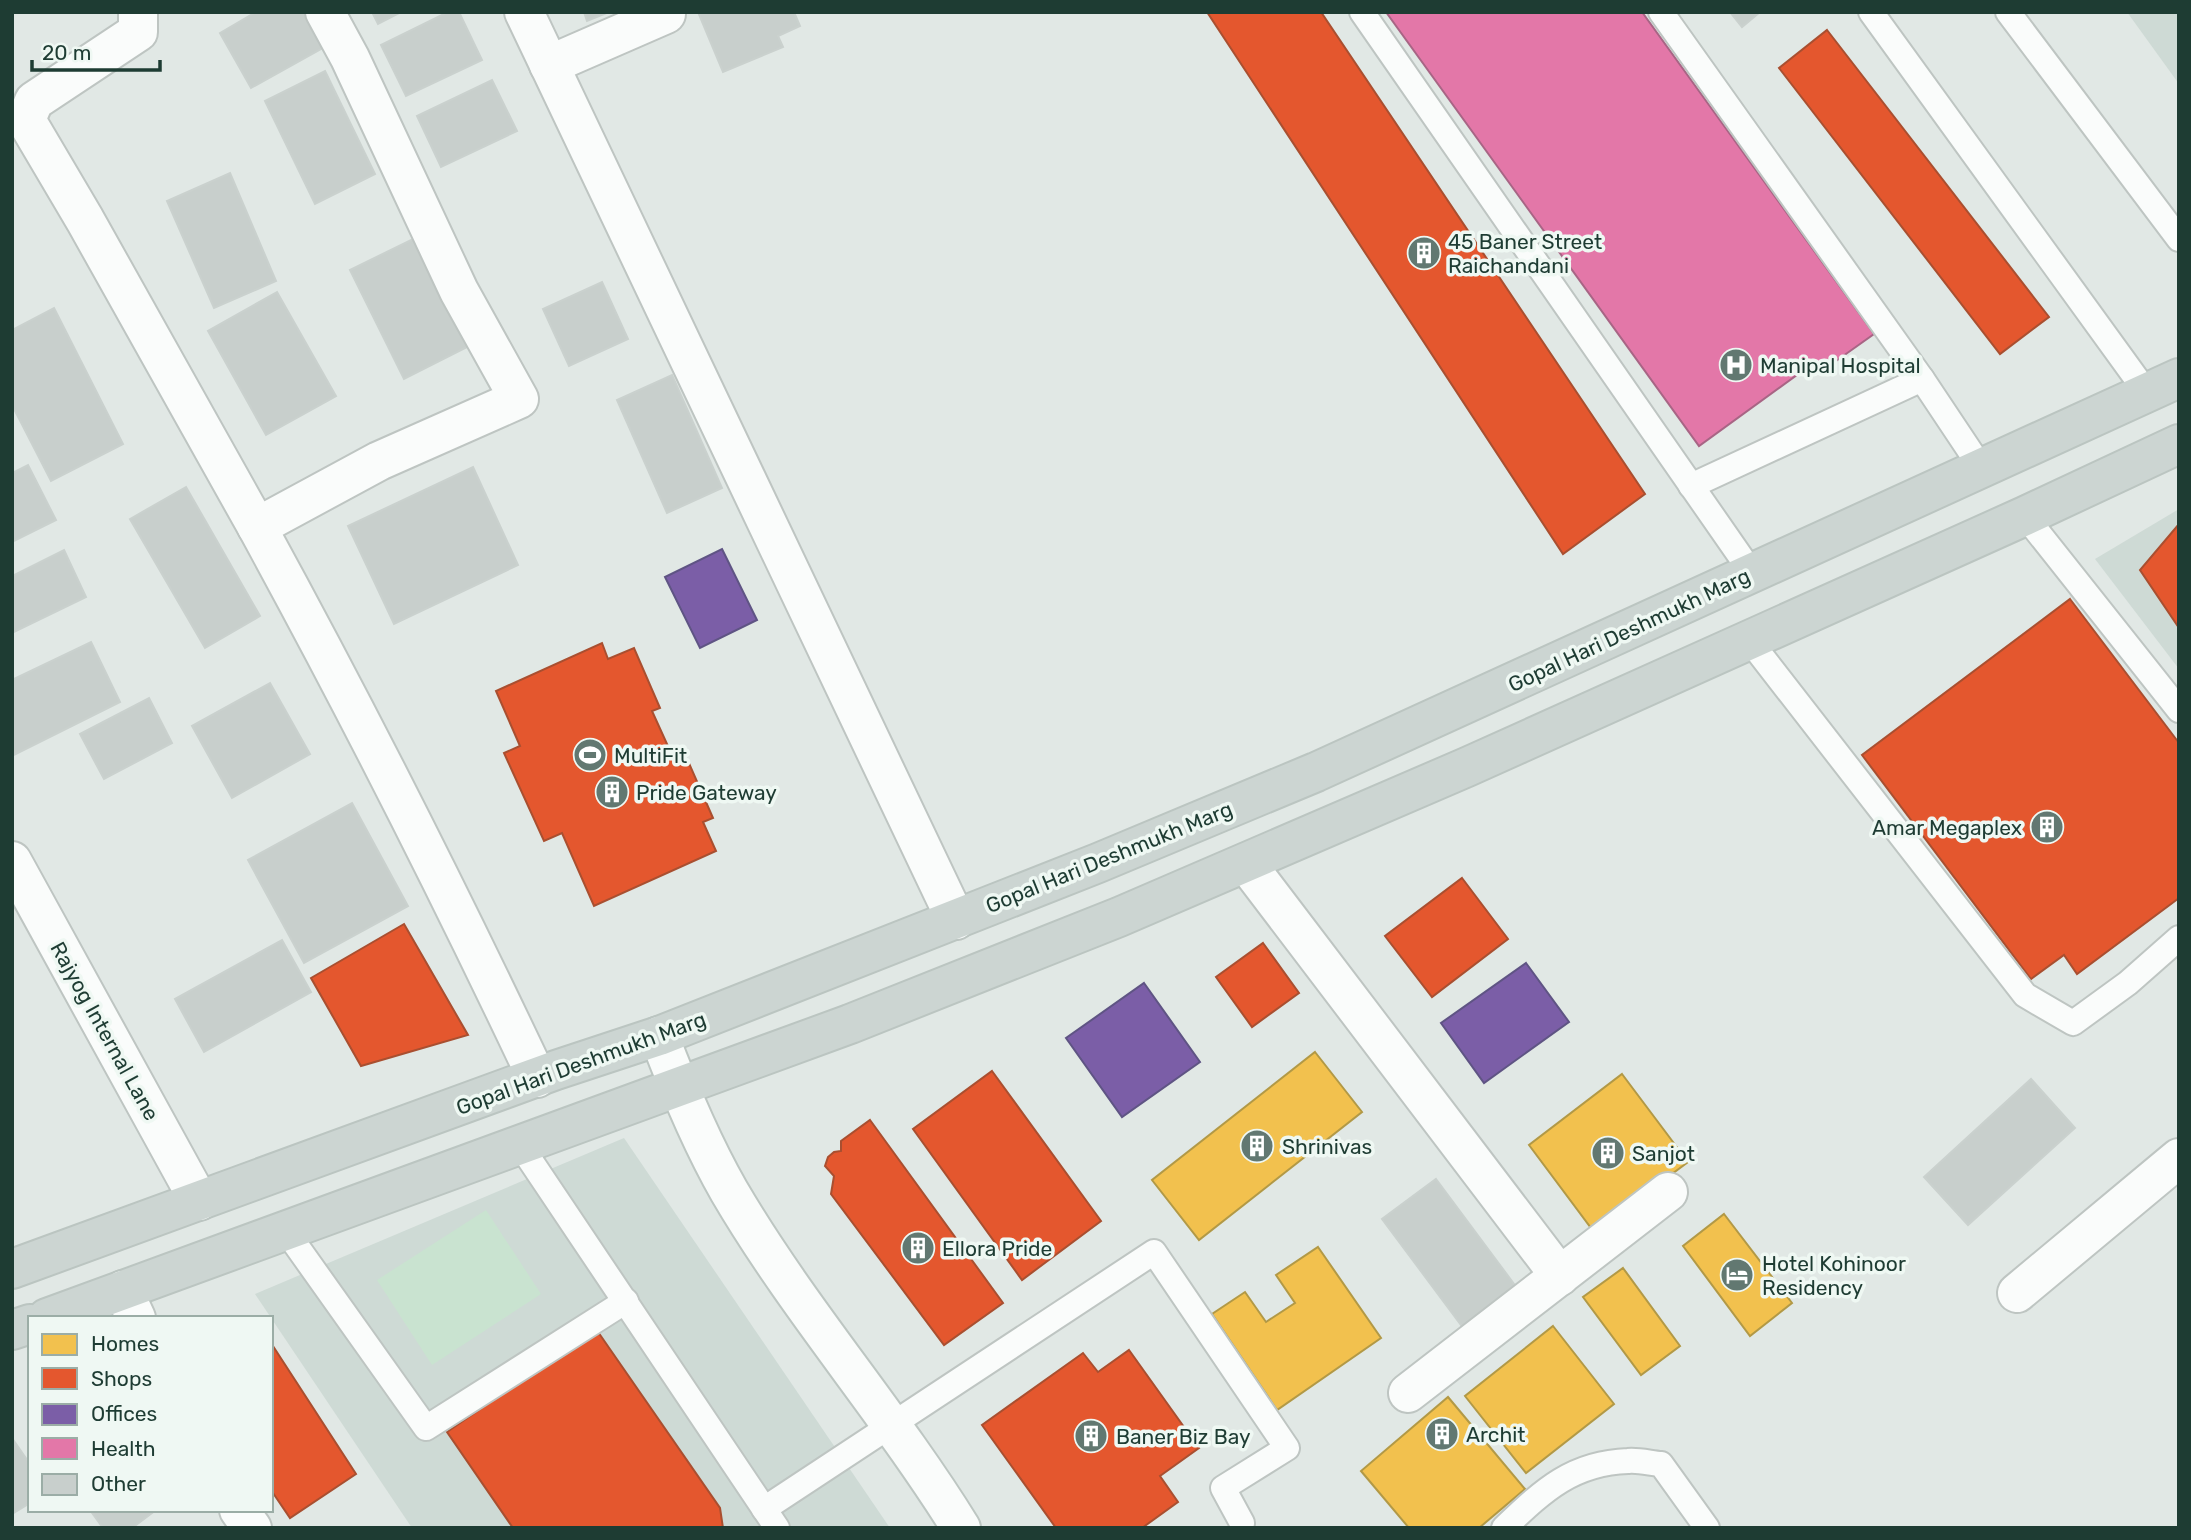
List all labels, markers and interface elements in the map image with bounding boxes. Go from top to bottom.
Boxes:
scale bar [32,28,159,72]
text: 20 m [42,40,91,65]
place label: 45 Baner Street Raichandani [1448,229,1602,278]
building icon: 45 Baner Street Raichandani [1405,234,1443,272]
hospital icon: Manipal Hospital [1717,346,1755,384]
place label: Manipal Hospital [1760,353,1921,378]
street label: Gopal Hari Deshmukh Marg [1504,563,1754,697]
sports icon: MultiFit [571,736,609,774]
place label: MultiFit [614,743,687,768]
building icon: Pride Gateway [593,773,631,811]
place label: Pride Gateway [636,780,777,805]
street label: Gopal Hari Deshmukh Marg [982,796,1236,918]
building icon: Amar Megaplex [2028,808,2066,846]
place label: Amar Megaplex [1872,815,2022,840]
street label: Rajyog Internal Lane [45,937,165,1125]
street label: Gopal Hari Deshmukh Marg [453,1006,709,1120]
building icon: Shrinivas [1238,1127,1276,1165]
place label: Shrinivas [1282,1134,1372,1159]
building icon: Sanjot [1589,1134,1627,1172]
place label: Sanjot [1632,1141,1695,1166]
building icon: Ellora Pride [899,1229,937,1267]
place label: Ellora Pride [942,1236,1052,1261]
place label: Hotel Kohinoor Residency [1762,1251,1906,1300]
hotel icon: Hotel Kohinoor Residency [1718,1256,1756,1294]
legend [28,1316,273,1512]
text: Homes [91,1331,159,1356]
text: Shops [91,1366,152,1391]
text: Offices [91,1401,157,1426]
building icon: Archit [1423,1415,1461,1453]
building icon: Baner Biz Bay [1072,1417,1110,1455]
place label: Archit [1466,1422,1526,1447]
place label: Baner Biz Bay [1116,1424,1251,1449]
text: Health [91,1436,155,1461]
text: Other [91,1471,146,1496]

